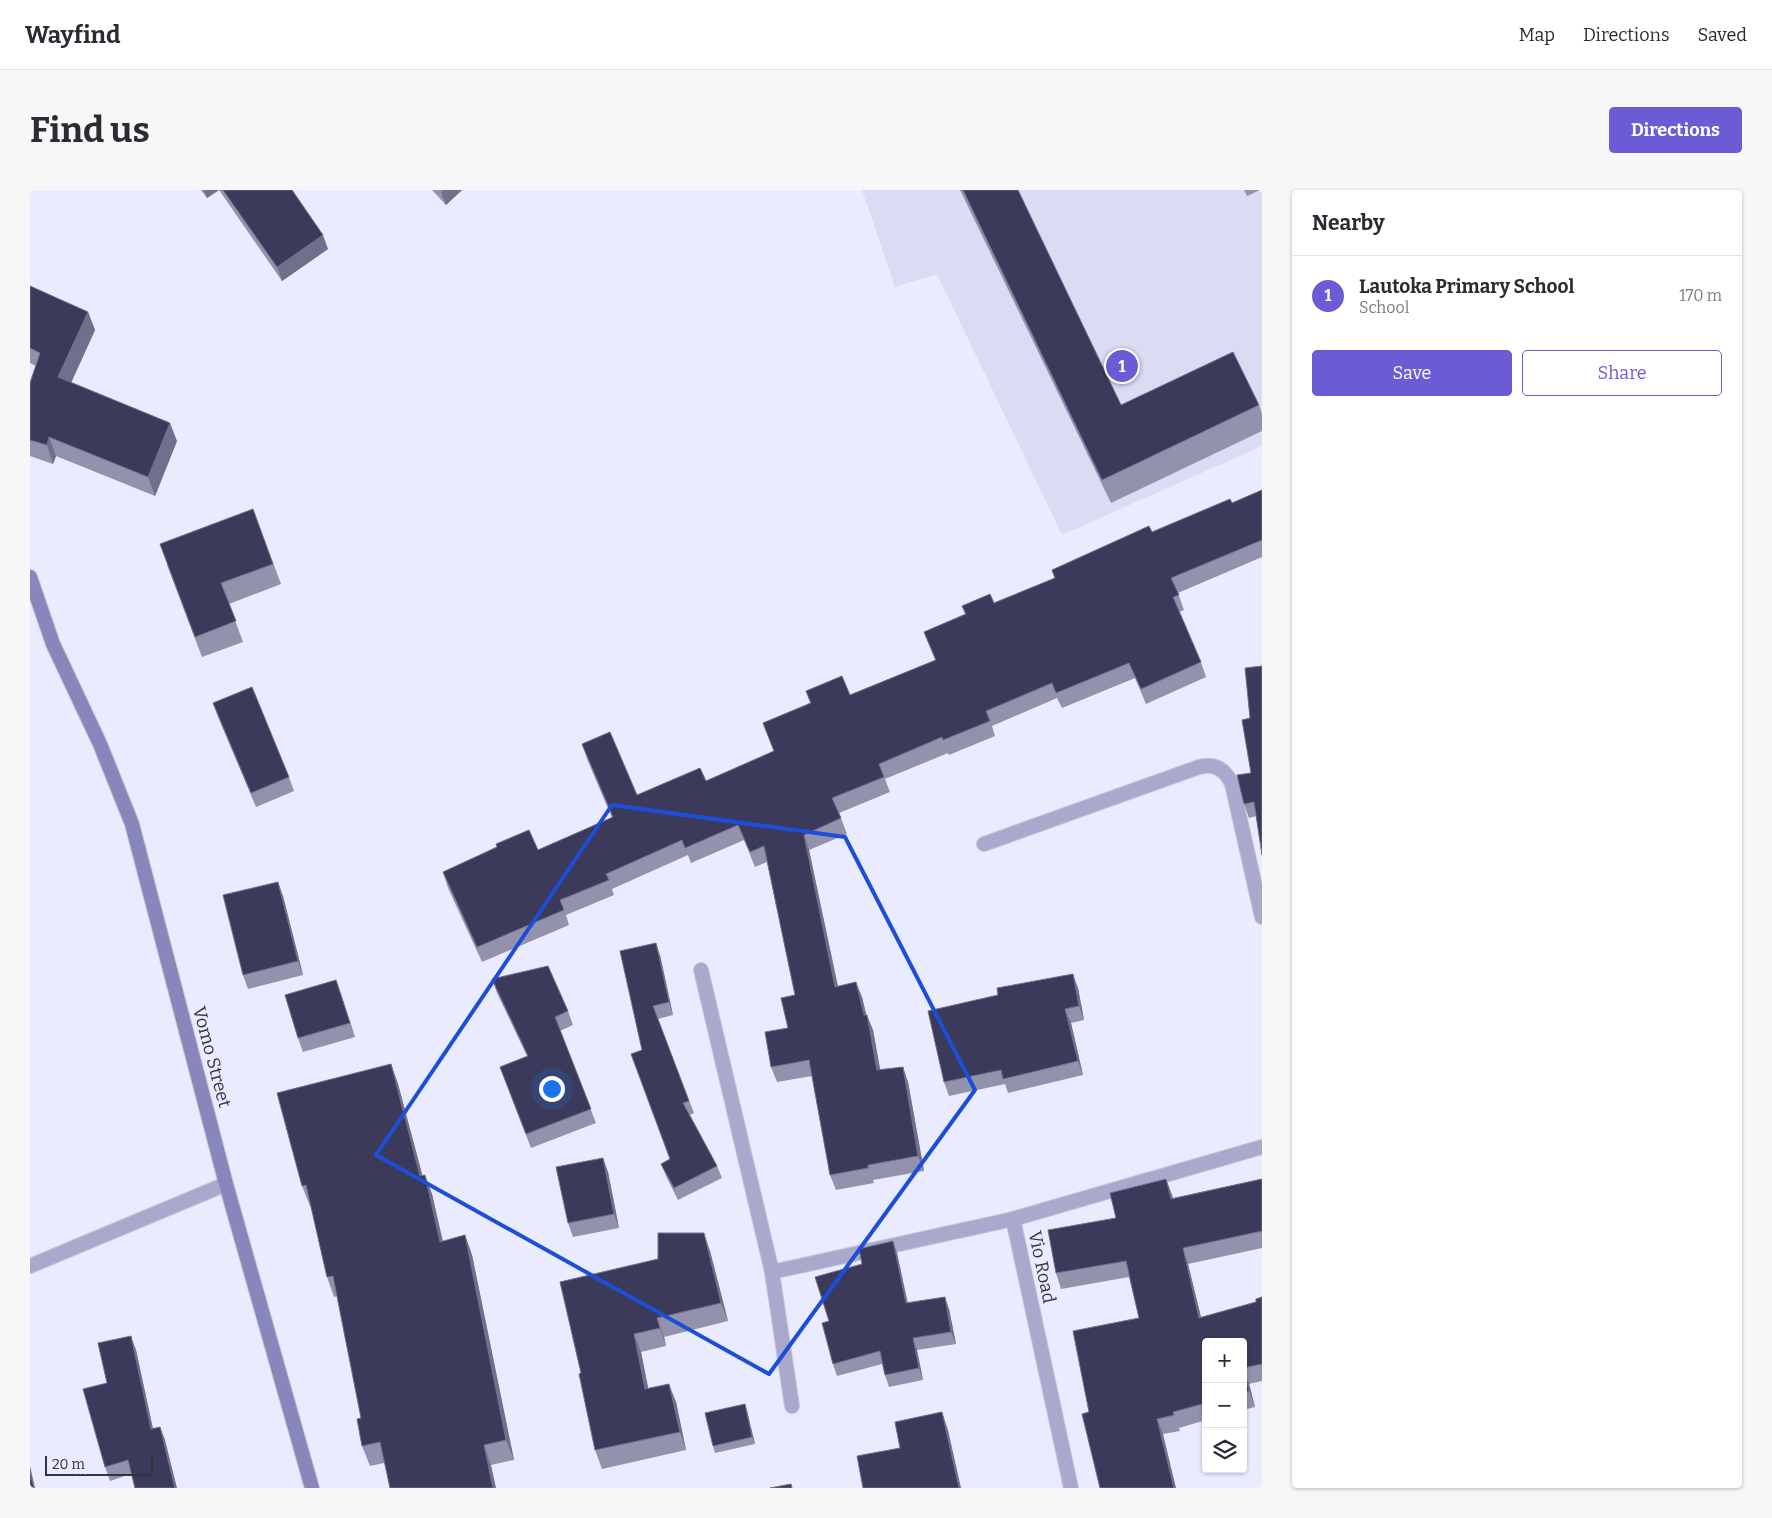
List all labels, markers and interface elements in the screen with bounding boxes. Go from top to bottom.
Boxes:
text: Wayfind [25,21,121,49]
text: Map [1519,24,1555,46]
text: Directions [1583,24,1670,46]
text: Saved [1698,24,1747,46]
button: Directions [1609,107,1742,153]
text: Find us [30,109,150,151]
text: Nearby [1312,210,1385,236]
text: Lautoka Primary School [1359,275,1574,298]
text: 1 [1325,286,1331,305]
text: 170 m [1679,286,1722,305]
text: School [1359,298,1409,317]
pin: 1 [1106,347,1138,385]
button: Save [1312,350,1512,396]
button: Share [1522,350,1722,396]
street label: Vomo Street [188,1004,236,1110]
your location [539,1076,565,1102]
street label: Vio Road [1024,1229,1060,1305]
map controls [1202,1338,1247,1473]
button: + [1202,1338,1247,1383]
button: − [1202,1383,1247,1428]
button: layers [1202,1428,1247,1473]
scale bar [45,1453,152,1476]
text: 20 m [52,1456,85,1473]

